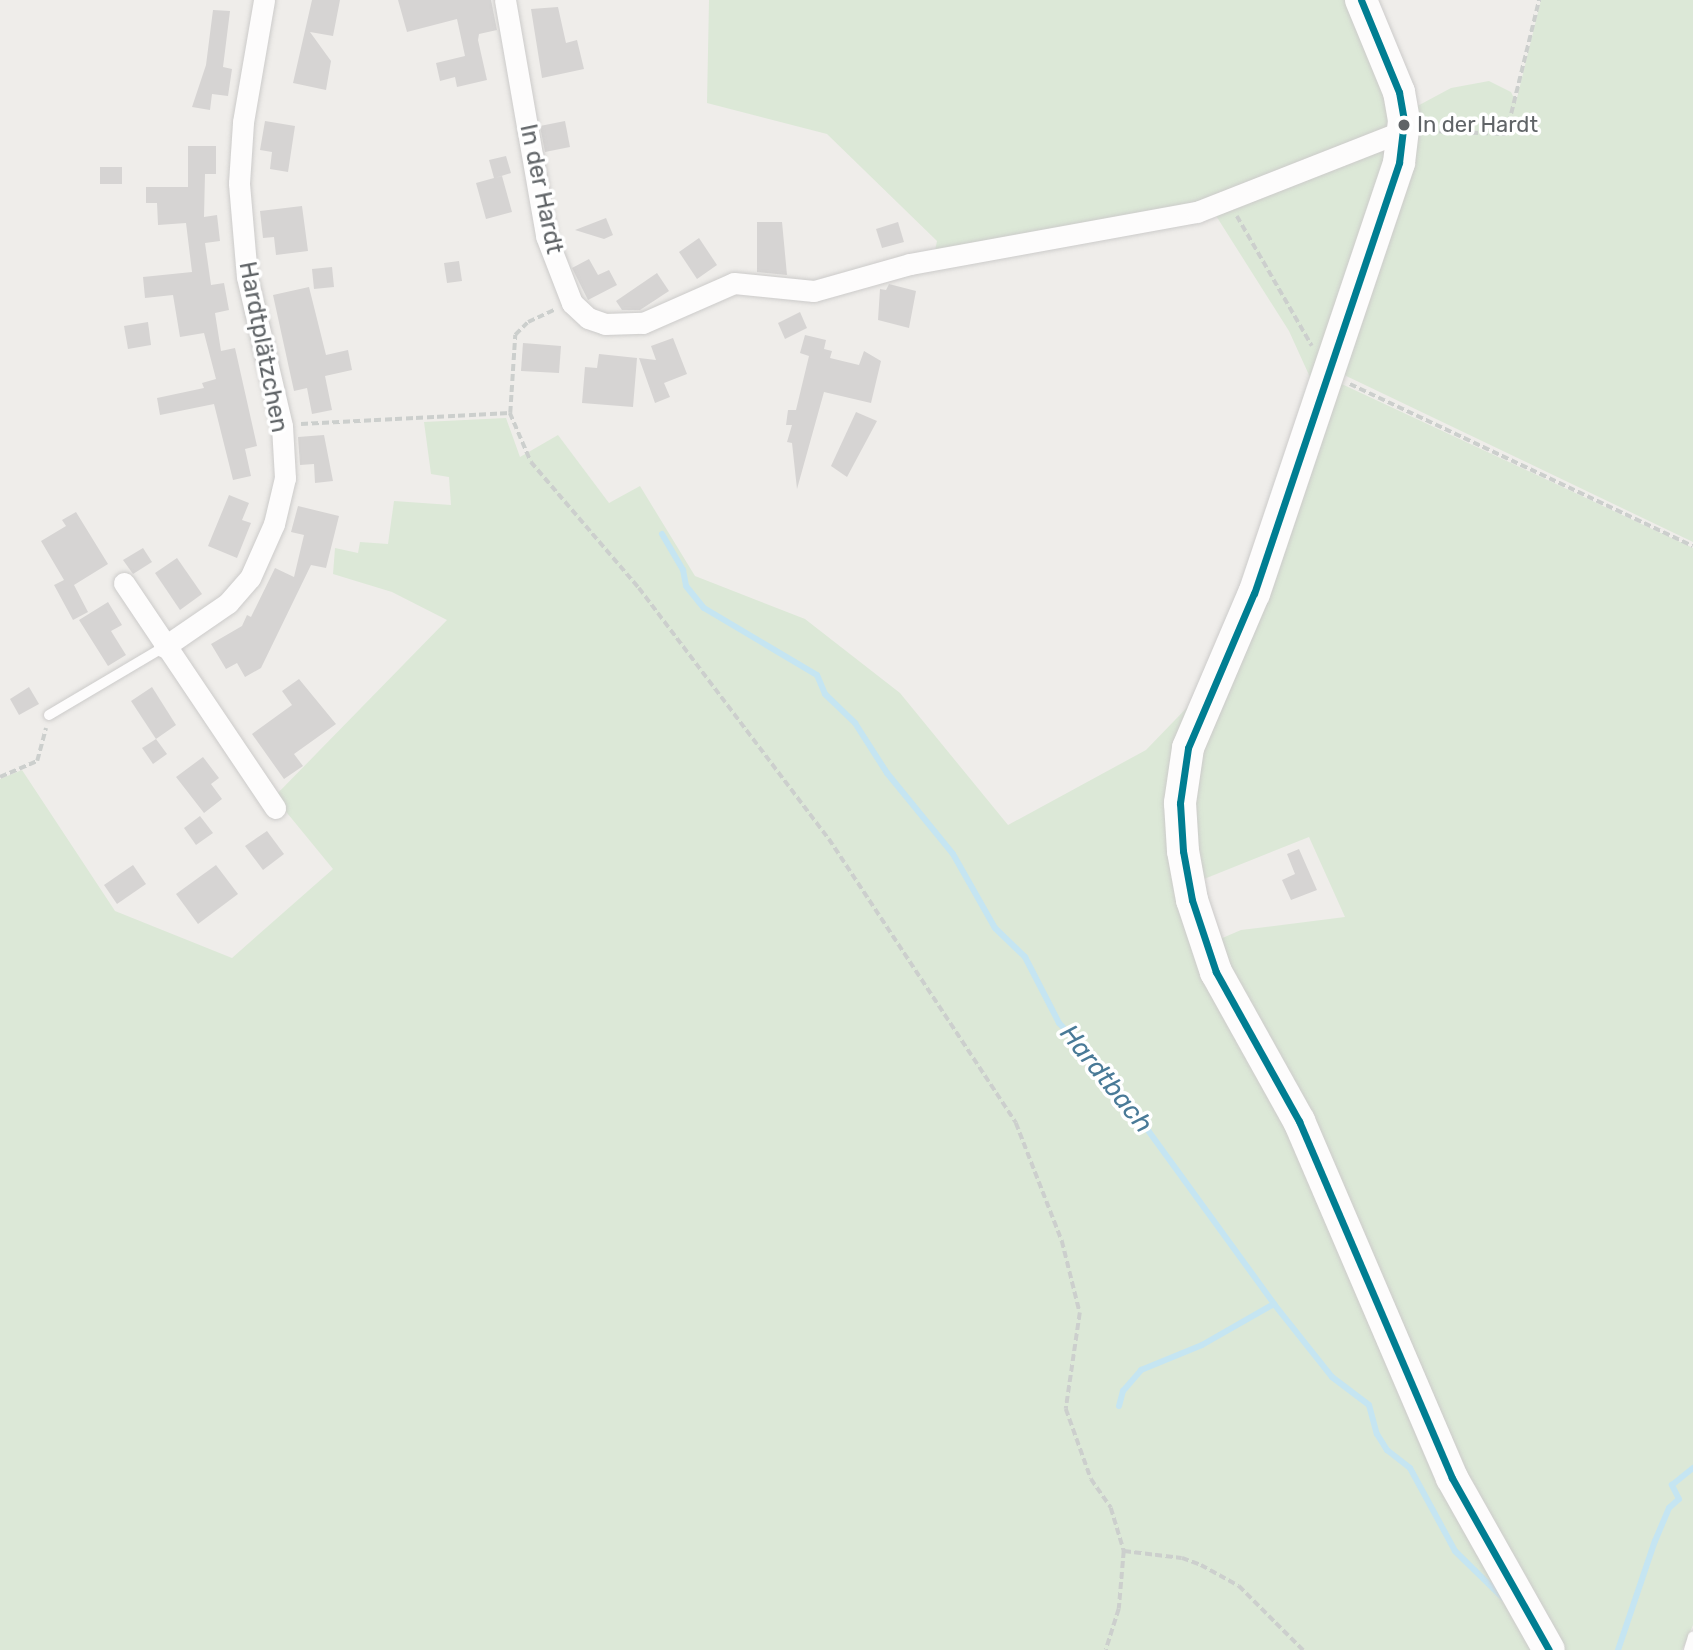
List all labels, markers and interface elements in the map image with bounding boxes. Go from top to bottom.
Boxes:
place label: In der Hardt [1417,112,1539,138]
marker: In der Hardt [1397,118,1411,132]
street label: In der Hardt [513,121,569,257]
street label: Hardtplätzchen [232,259,294,435]
water label: Hardtbach [1053,1019,1159,1139]

